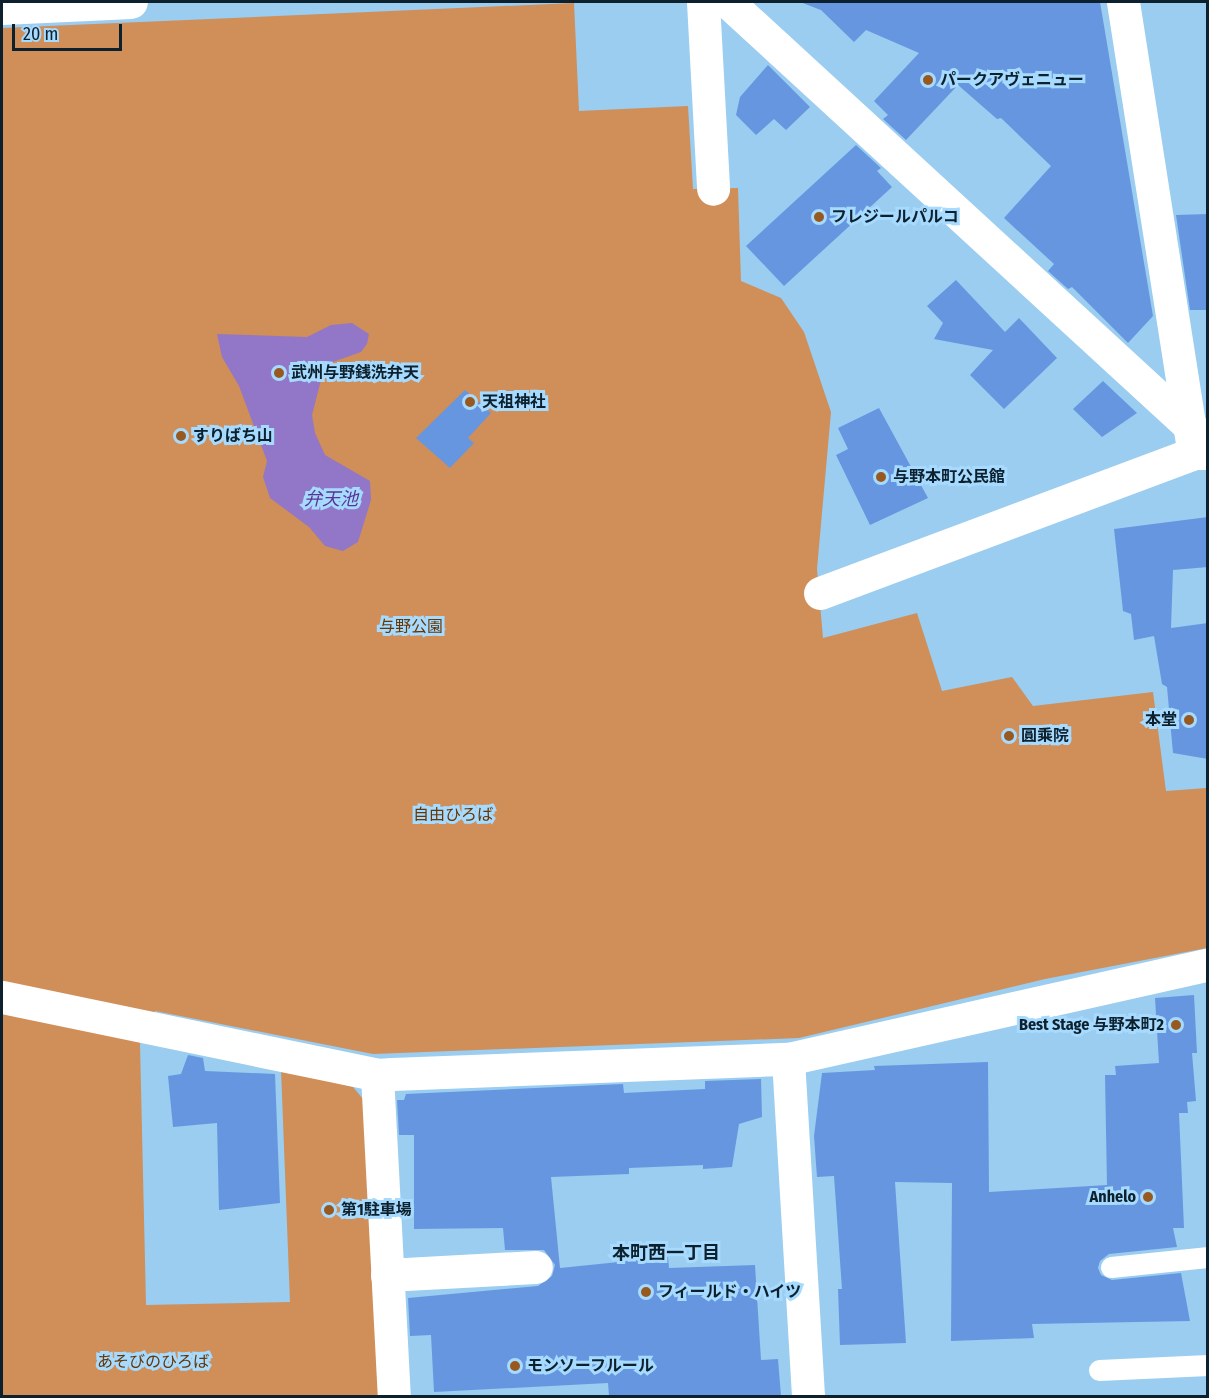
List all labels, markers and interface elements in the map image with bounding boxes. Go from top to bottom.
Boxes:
scale bar [15,12,124,50]
text: 20 m [23,23,58,45]
place label: パークアヴェニュー [940,70,1084,90]
marker: パークアヴェニュー [921,73,935,87]
place label: フレジールパルコ [831,207,959,227]
marker: フレジールパルコ [812,210,826,224]
place label: 武州与野銭洗弁天 [291,363,419,383]
marker: 武州与野銭洗弁天 [272,366,286,380]
place label: 天祖神社 [482,392,546,412]
marker: 天祖神社 [463,395,477,409]
place label: すりばち山 [193,426,273,446]
marker: すりばち山 [174,429,188,443]
place label: 与野本町公民館 [893,467,1005,487]
marker: 与野本町公民館 [874,470,888,484]
water label: 弁天池 [304,488,358,510]
park label: 与野公園 [379,617,443,637]
place label: 本堂 [1145,710,1177,730]
marker: 本堂 [1182,713,1196,727]
place label: 圓乘院 [1021,726,1069,746]
marker: 圓乘院 [1002,729,1016,743]
park label: 自由ひろば [413,805,493,825]
place label: Best Stage 与野本町2 [1019,1015,1164,1035]
marker: Best Stage 与野本町2 [1169,1018,1183,1032]
place label: Anhelo [1090,1187,1136,1207]
marker: Anhelo [1141,1190,1155,1204]
place label: 第1駐車場 [341,1200,412,1220]
marker: 第1駐車場 [322,1203,336,1217]
district label: 本町西一丁目 [612,1242,720,1264]
place label: フィールド・ハイツ [658,1282,802,1302]
marker: フィールド・ハイツ [639,1285,653,1299]
park label: あそびのひろば [97,1352,209,1372]
place label: モンソーフルール [527,1356,655,1376]
marker: モンソーフルール [508,1359,522,1373]

